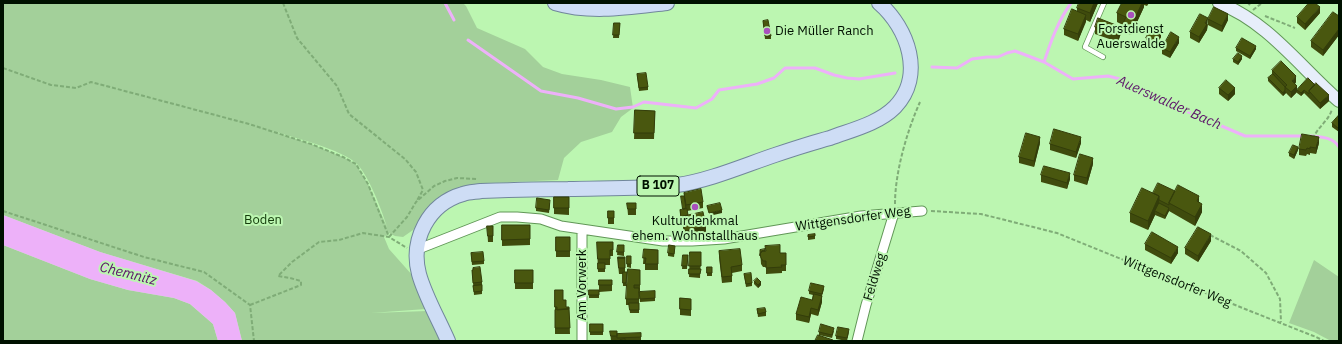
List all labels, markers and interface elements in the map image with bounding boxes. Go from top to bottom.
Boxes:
marker: Forstdienst Auerswalde [1126,10,1136,20]
place label: Forstdienst Auerswalde [1097,21,1165,52]
place label: Die Müller Ranch [775,23,874,39]
marker: Die Müller Ranch [762,26,772,36]
water label: Auerswalder Bach [1114,72,1224,134]
road number: B 107 [637,176,679,196]
marker: Kulturdenkmal ehem. Wohnstallhaus [690,202,700,212]
street label: Wittgensdorfer Weg [795,203,911,235]
park label: Boden [244,212,282,228]
place label: Kulturdenkmal ehem. Wohnstallhaus [632,213,758,244]
street label: Am Vorwerk [574,249,590,321]
street label: Feldweg [860,251,890,303]
street label: Wittgensdorfer Weg [1121,253,1233,311]
water label: Chemnitz [98,259,158,289]

